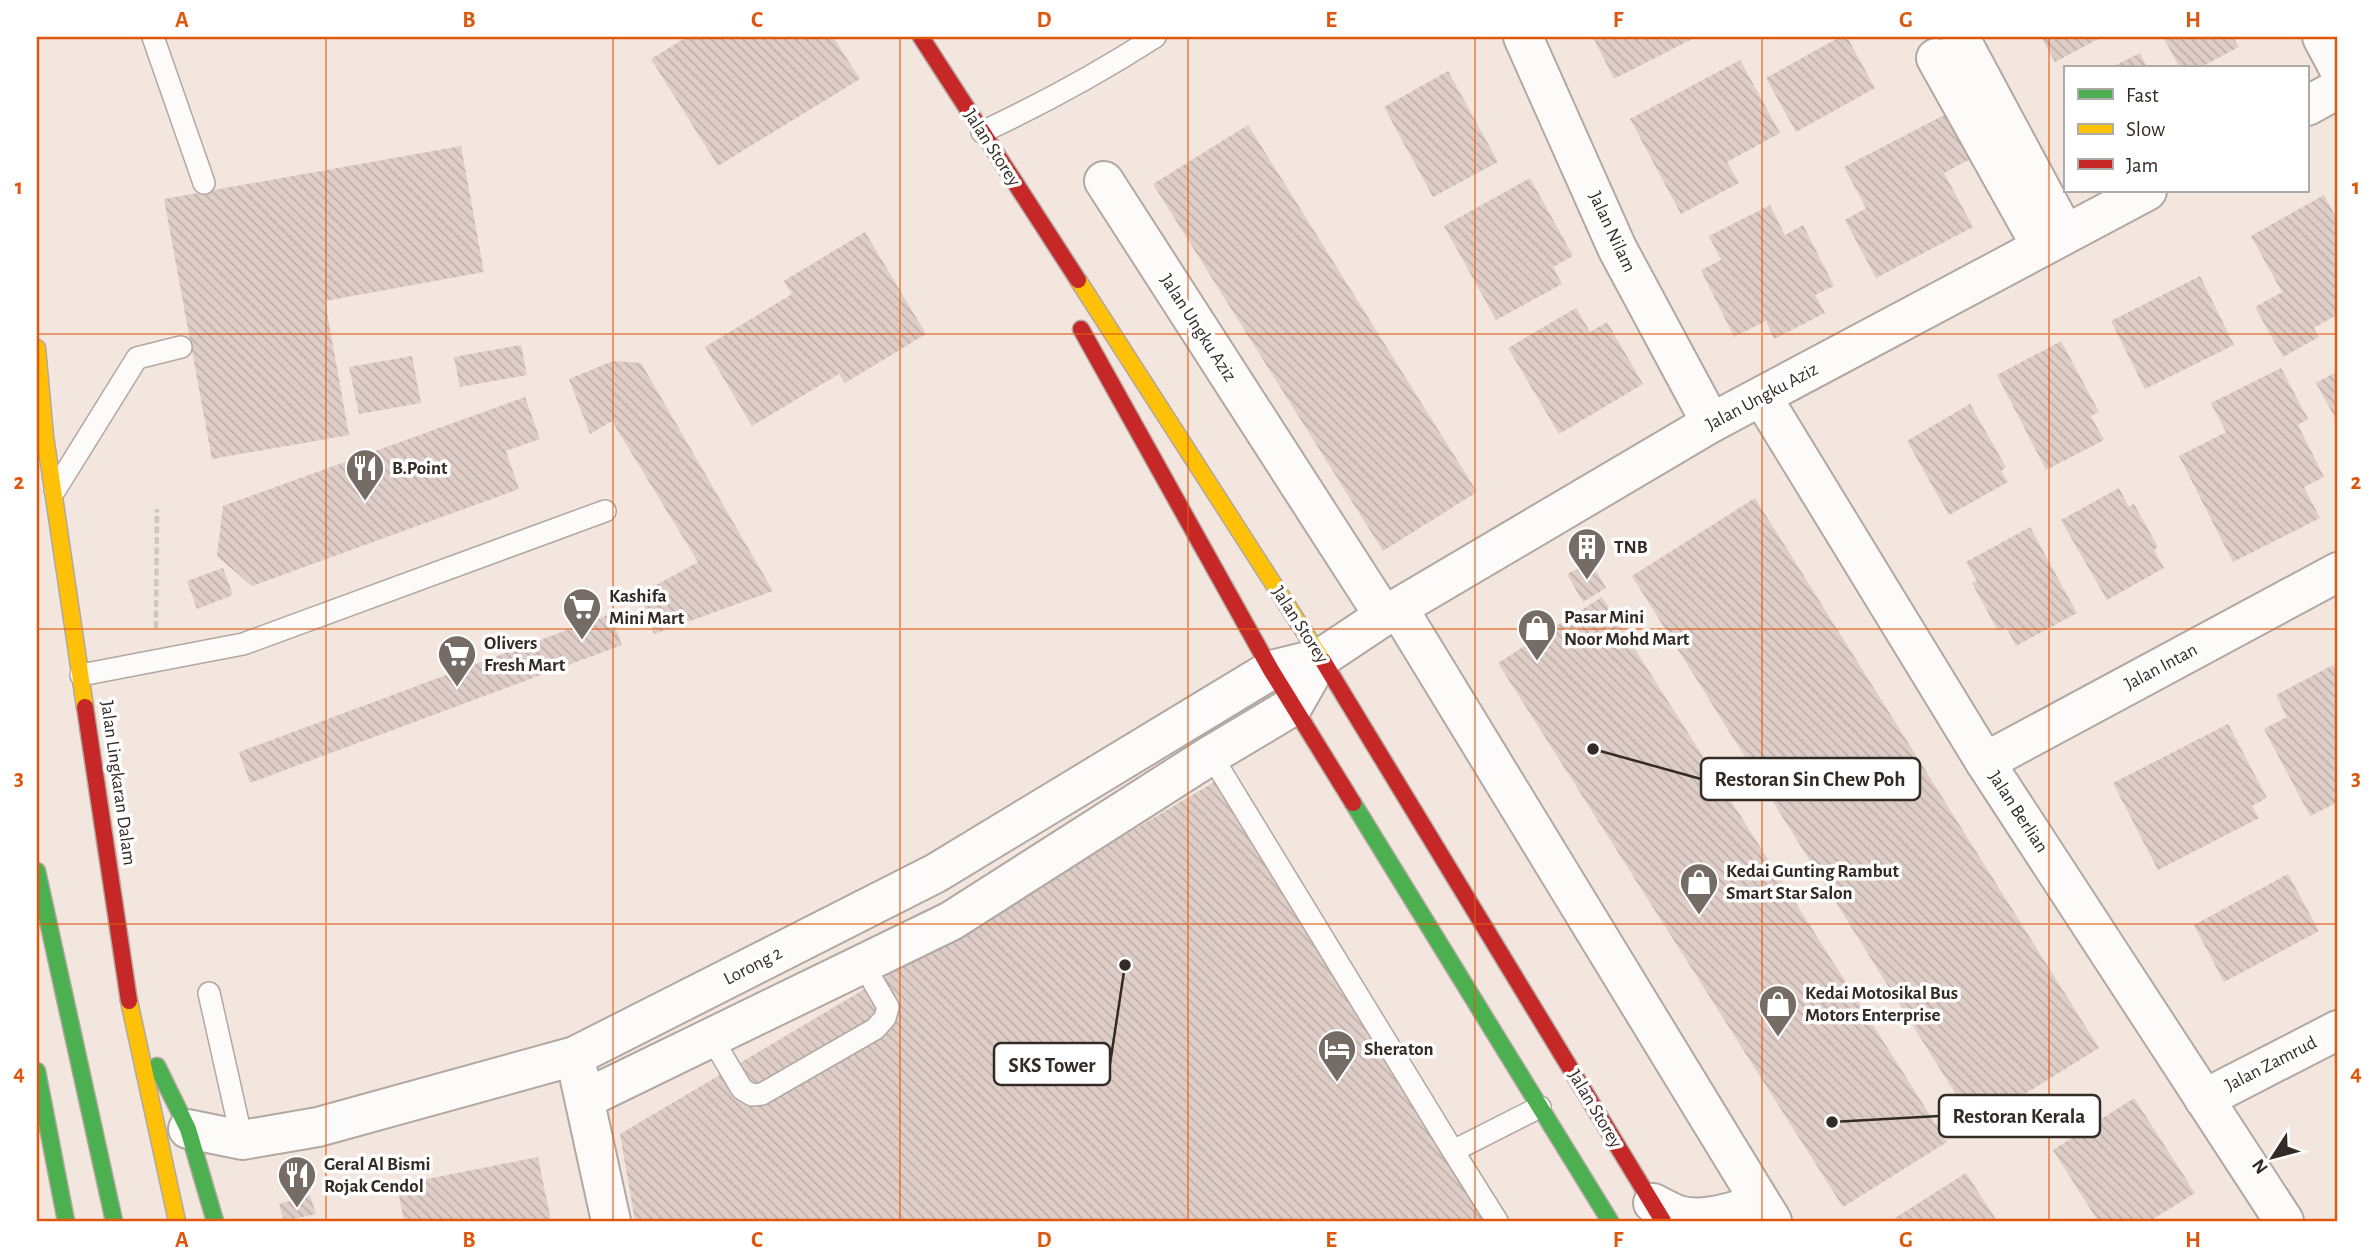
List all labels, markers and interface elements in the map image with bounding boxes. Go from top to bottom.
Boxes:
text: A [175,9,189,32]
text: B [462,9,476,32]
text: C [751,9,763,32]
text: D [1036,9,1052,32]
text: E [1325,9,1337,32]
text: F [1613,9,1624,32]
text: G [1899,9,1913,32]
text: H [2185,9,2201,32]
legend [2064,66,2308,192]
text: Fast [2126,85,2159,106]
street label: Jalan Storey [960,106,1024,190]
text: Slow [2126,119,2165,140]
text: Jam [2126,155,2158,176]
text: 1 [15,176,23,199]
text: 1 [2352,176,2360,199]
street label: Jalan Nilam [1585,189,1639,275]
street label: Jalan Ungku Aziz [1156,271,1240,385]
street label: Jalan Ungku Aziz [1703,359,1821,434]
restaurant icon: B.Point [344,447,386,502]
place label: B.Point [392,459,448,478]
text: 2 [14,471,25,494]
text: 2 [2351,471,2362,494]
building icon: TNB [1566,526,1608,581]
place label: TNB [1614,538,1648,557]
street label: Jalan Storey [1268,583,1332,667]
supermarket icon: Kashifa Mini Mart [561,586,603,641]
place label: Kashifa Mini Mart [609,587,685,628]
shop icon: Pasar Mini Noor Mohd Mart [1516,607,1558,662]
place label: Pasar Mini Noor Mohd Mart [1564,608,1690,649]
supermarket icon: Olivers Fresh Mart [436,633,478,688]
place label: Olivers Fresh Mart [484,634,566,675]
street label: Jalan Intan [2121,640,2201,694]
street label: Jalan Lingkaran Dalam [97,700,139,866]
callout: Restoran Sin Chew Poh [1701,758,1920,800]
text: 3 [14,767,24,790]
text: 3 [2351,767,2361,790]
street label: Jalan Berlian [1985,768,2051,856]
text: Restoran Sin Chew Poh [1715,769,1905,790]
shop icon: Kedai Gunting Rambut Smart Star Salon [1678,861,1720,916]
place label: Kedai Gunting Rambut Smart Star Salon [1726,862,1900,903]
street label: Lorong 2 [721,943,786,989]
shop icon: Kedai Motosikal Bus Motors Enterprise [1757,983,1799,1038]
place label: Kedai Motosikal Bus Motors Enterprise [1805,984,1958,1025]
hotel icon: Sheraton [1316,1028,1358,1083]
street label: Jalan Zamrud [2222,1033,2320,1095]
place label: Sheraton [1364,1040,1434,1059]
callout: SKS Tower [994,1043,1110,1085]
text: SKS Tower [1008,1055,1096,1076]
text: 4 [13,1062,25,1085]
text: 4 [2350,1062,2362,1085]
street label: Jalan Storey [1564,1067,1626,1151]
callout: Restoran Kerala [1939,1095,2100,1137]
text: Restoran Kerala [1953,1106,2085,1127]
north arrow [2238,1122,2308,1192]
restaurant icon: Geral Al Bismi Rojak Cendol [276,1154,318,1209]
place label: Geral Al Bismi Rojak Cendol [324,1155,430,1196]
text: N [2249,1155,2272,1177]
text: A [175,1229,189,1252]
text: B [462,1229,476,1252]
text: C [751,1229,763,1252]
text: D [1036,1229,1052,1252]
text: E [1325,1229,1337,1252]
text: F [1613,1229,1624,1252]
text: G [1899,1229,1913,1252]
text: H [2185,1229,2201,1252]

